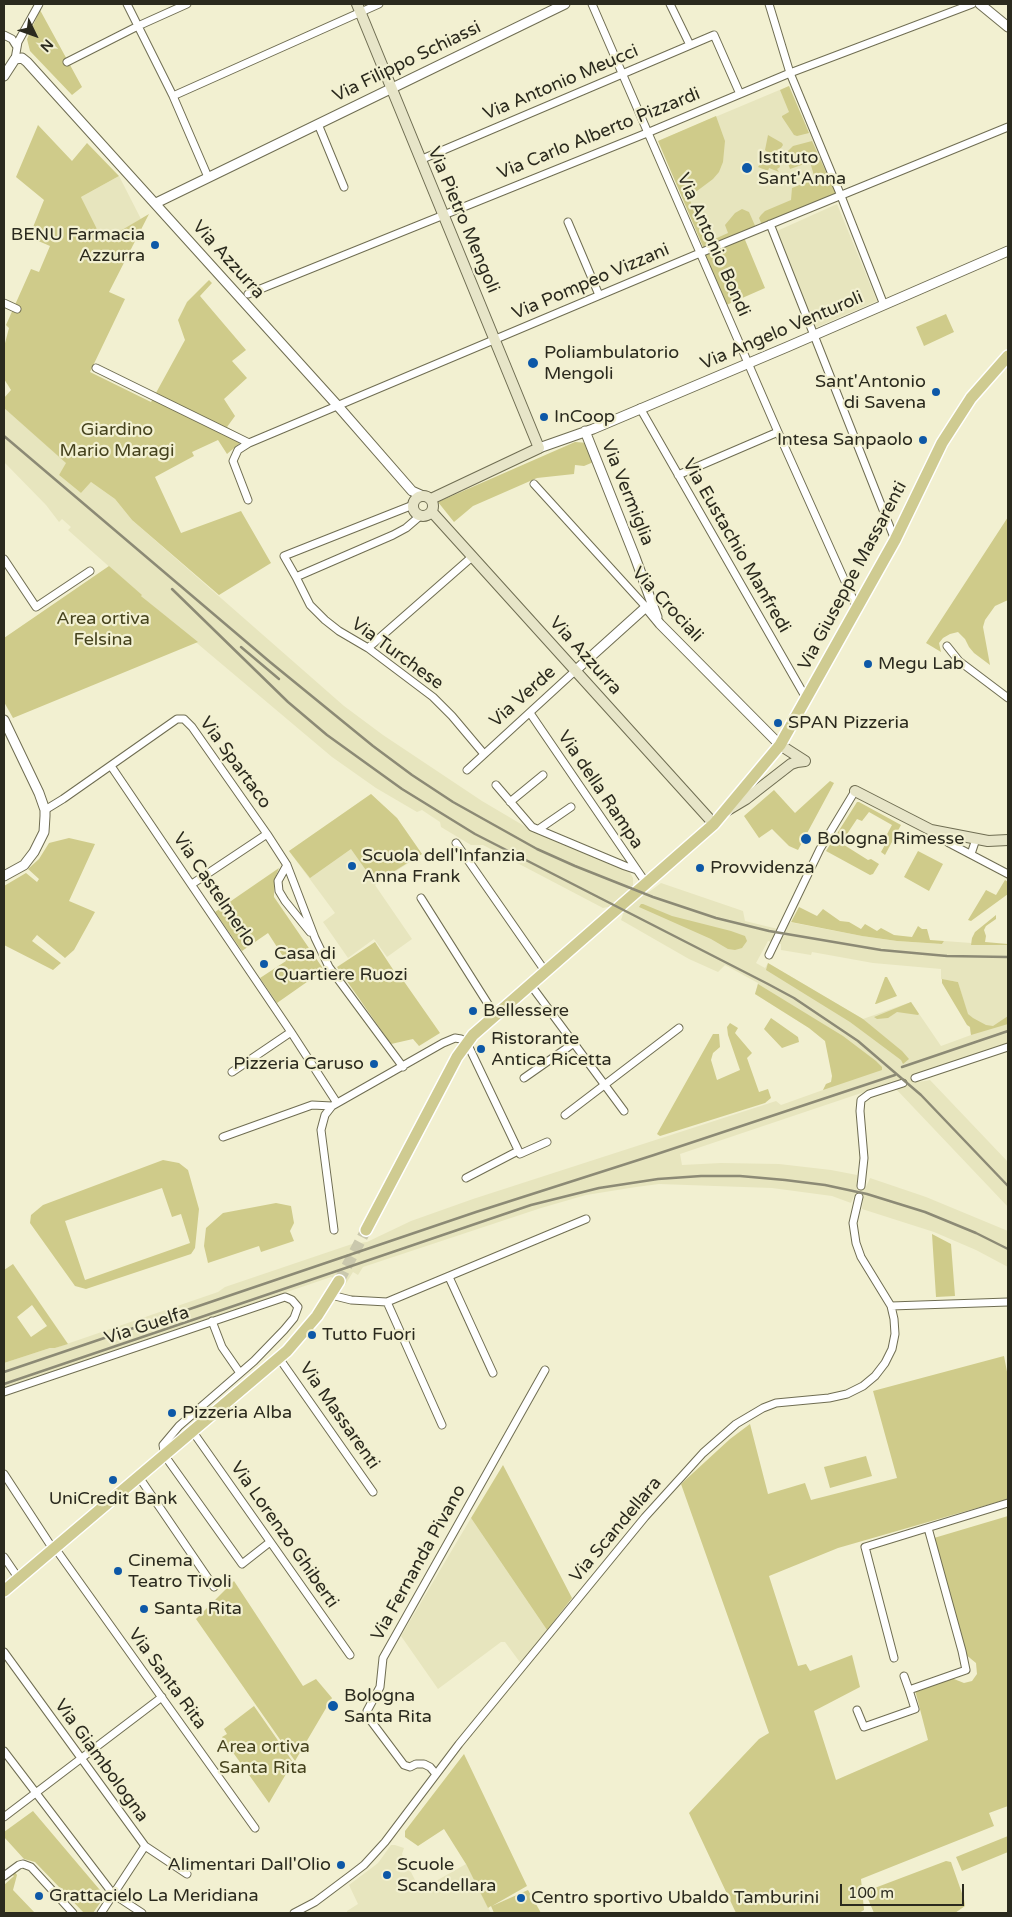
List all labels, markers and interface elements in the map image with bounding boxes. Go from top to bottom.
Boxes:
north arrow [10,10,60,60]
street label: Via Filippo Schiassi [329,17,485,107]
text: N [36,36,57,55]
street label: Via Antonio Meucci [480,41,642,125]
street label: Via Carlo Alberto Pizzardi [494,83,704,185]
street label: Via Pietro Mengoli [422,144,504,296]
place label: Istituto Sant'Anna [758,147,846,190]
marker: Istituto Sant'Anna [740,161,754,175]
street label: Via Antonio Bondi [672,170,754,320]
street label: Via Azzurra [187,216,269,304]
place label: BENU Farmacia Azzurra [11,224,145,266]
marker: BENU Farmacia Azzurra [149,239,161,251]
street label: Via Pompeo Vizzani [509,239,673,325]
street label: Via Angelo Venturoli [698,287,866,375]
place label: Poliambulatorio Mengoli [544,342,679,384]
marker: Poliambulatorio Mengoli [526,356,540,370]
place label: Sant'Antonio di Savena [815,371,926,414]
marker: Sant'Antonio di Savena [930,386,942,398]
place label: InCoop [554,406,615,428]
marker: InCoop [538,411,550,423]
park label: Giardino Mario Maragi [60,419,174,462]
place label: Intesa Sanpaolo [777,429,913,451]
marker: Intesa Sanpaolo [917,434,929,446]
street label: Via Vermiglia [596,437,658,549]
street label: Via Eustachio Manfredi [677,455,795,637]
street label: Via Giuseppe Massarenti [794,478,912,674]
street label: Via Crociali [627,563,707,647]
park label: Area ortiva Felsina [56,608,150,650]
street label: Via Azzurra [544,612,626,700]
street label: Via Turchese [347,613,447,695]
place label: Megu Lab [878,653,964,675]
marker: Megu Lab [862,658,874,670]
street label: Via Verde [486,662,560,732]
place label: SPAN Pizzeria [788,712,909,734]
street label: Via Spartaco [194,713,276,813]
marker: SPAN Pizzeria [772,717,784,729]
street label: Via della Rampa [553,727,647,853]
place label: Bologna Rimesse [817,828,964,850]
street label: Via Castelmerlo [168,829,260,951]
marker: Bologna Rimesse [799,832,813,846]
place label: Scuola dell'Infanzia Anna Frank [362,845,525,888]
place label: Provvidenza [710,857,815,879]
marker: Scuola dell'Infanzia Anna Frank [346,860,358,872]
marker: Provvidenza [694,862,706,874]
place label: Casa di Quartiere Ruozi [274,943,408,986]
marker: Casa di Quartiere Ruozi [258,958,270,970]
place label: Bellessere [483,1000,569,1022]
marker: Bellessere [467,1005,479,1017]
place label: Ristorante Antica Ricetta [491,1028,612,1070]
marker: Ristorante Antica Ricetta [475,1043,487,1055]
place label: Pizzeria Caruso [233,1053,364,1075]
marker: Pizzeria Caruso [368,1058,380,1070]
street label: Via Guelfa [102,1302,192,1350]
place label: Tutto Fuori [322,1324,416,1346]
marker: Tutto Fuori [306,1329,318,1341]
street label: Via Massarenti [294,1358,384,1474]
place label: Pizzeria Alba [182,1402,292,1424]
marker: Pizzeria Alba [166,1407,178,1419]
street label: Via Lorenzo Ghiberti [225,1457,343,1613]
street label: Via Scandellara [566,1473,666,1587]
marker: UniCredit Bank [107,1474,119,1486]
street label: Via Fernanda Pivano [367,1481,471,1645]
place label: UniCredit Bank [49,1488,177,1510]
place label: Cinema Teatro Tivoli [128,1550,232,1592]
marker: Cinema Teatro Tivoli [112,1565,124,1577]
place label: Santa Rita [154,1598,242,1620]
marker: Santa Rita [138,1603,150,1615]
street label: Via Santa Rita [123,1624,211,1734]
place label: Bologna Santa Rita [344,1685,432,1728]
street label: Via Giambologna [49,1695,153,1827]
marker: Bologna Santa Rita [326,1699,340,1713]
park label: Area ortiva Santa Rita [216,1736,310,1778]
place label: Alimentari Dall'Olio [167,1854,331,1876]
place label: Scuole Scandellara [397,1854,496,1896]
marker: Alimentari Dall'Olio [335,1859,347,1871]
marker: Scuole Scandellara [381,1869,393,1881]
scale bar [842,1874,966,1906]
text: 100 m [848,1884,894,1902]
place label: Grattacielo La Meridiana [49,1885,259,1907]
place label: Centro sportivo Ubaldo Tamburini [531,1887,819,1909]
marker: Grattacielo La Meridiana [33,1890,45,1902]
marker: Centro sportivo Ubaldo Tamburini [515,1892,527,1904]

